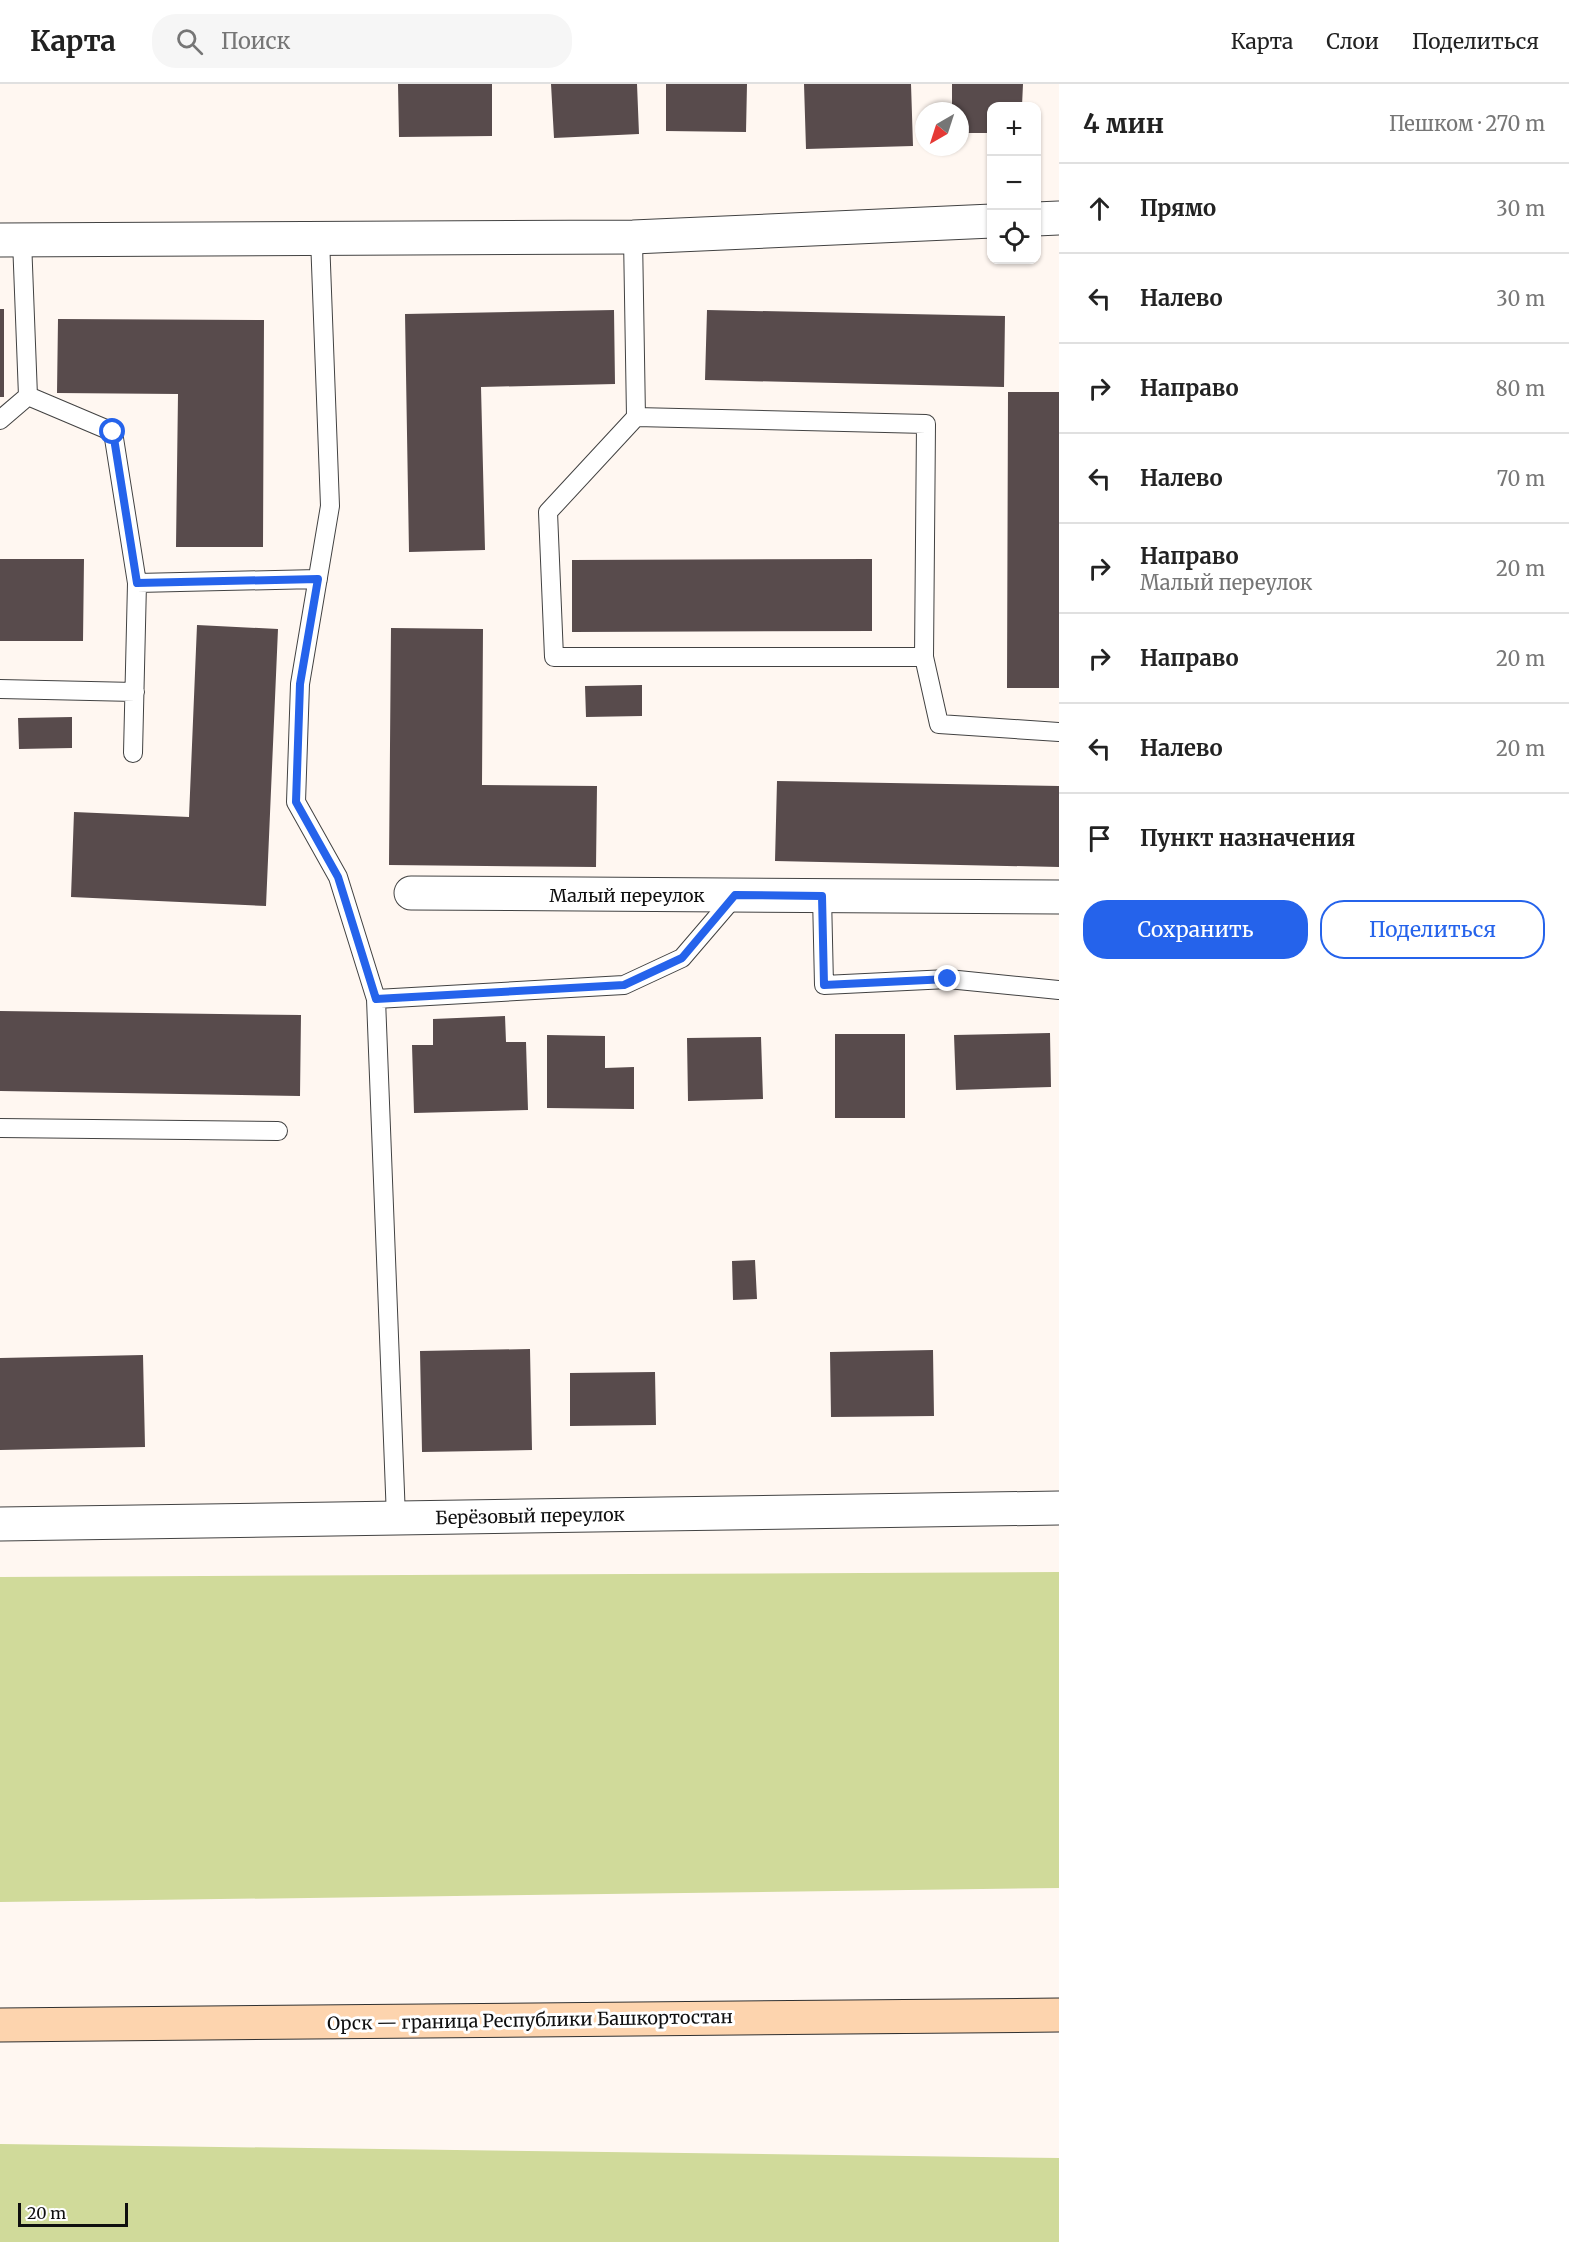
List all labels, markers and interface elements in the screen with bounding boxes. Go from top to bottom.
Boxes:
search box [152,14,572,68]
text: Карта [30,23,116,59]
icon: search [173,25,206,58]
text: Поиск [221,27,291,55]
text: Карта [1231,28,1293,55]
text: Слои [1326,28,1379,55]
text: Поделиться [1412,28,1539,55]
north arrow [915,102,969,156]
map controls [987,102,1041,264]
button: + [987,102,1041,156]
text: 4 мин [1083,107,1164,140]
text: Пешком · 270 m [1389,111,1545,136]
button: − [987,156,1041,210]
icon: ahead [1083,192,1116,225]
text: Прямо [1140,194,1216,222]
text: 30 m [1496,196,1545,221]
button: locate [987,210,1041,264]
icon: left [1083,282,1116,315]
text: Налево [1140,284,1223,312]
text: 30 m [1496,286,1545,311]
icon: right [1083,372,1116,405]
text: Направо [1140,374,1239,402]
text: 80 m [1496,376,1545,401]
route start [99,418,125,444]
icon: left [1083,462,1116,495]
text: Налево [1140,464,1223,492]
text: 70 m [1497,466,1545,491]
text: Направо [1140,542,1239,570]
icon: right [1083,552,1116,585]
text: 20 m [1496,556,1545,581]
text: Малый переулок [1140,570,1313,595]
icon: right [1083,642,1116,675]
text: Направо [1140,644,1239,672]
text: 20 m [1496,646,1545,671]
icon: left [1083,732,1116,765]
text: Налево [1140,734,1223,762]
text: 20 m [1496,736,1545,761]
icon: arrive [1083,822,1116,855]
text: Пункт назначения [1140,824,1355,852]
street label: Малый переулок [549,884,705,907]
button: Сохранить [1083,900,1308,959]
button: Поделиться [1320,900,1545,959]
route end [934,965,960,991]
street label: Берёзовый переулок [435,1503,626,1529]
street label: Орск — граница Республики Башкортостан [327,2005,733,2035]
scale bar [18,2200,128,2228]
text: 20 m [27,2203,66,2223]

